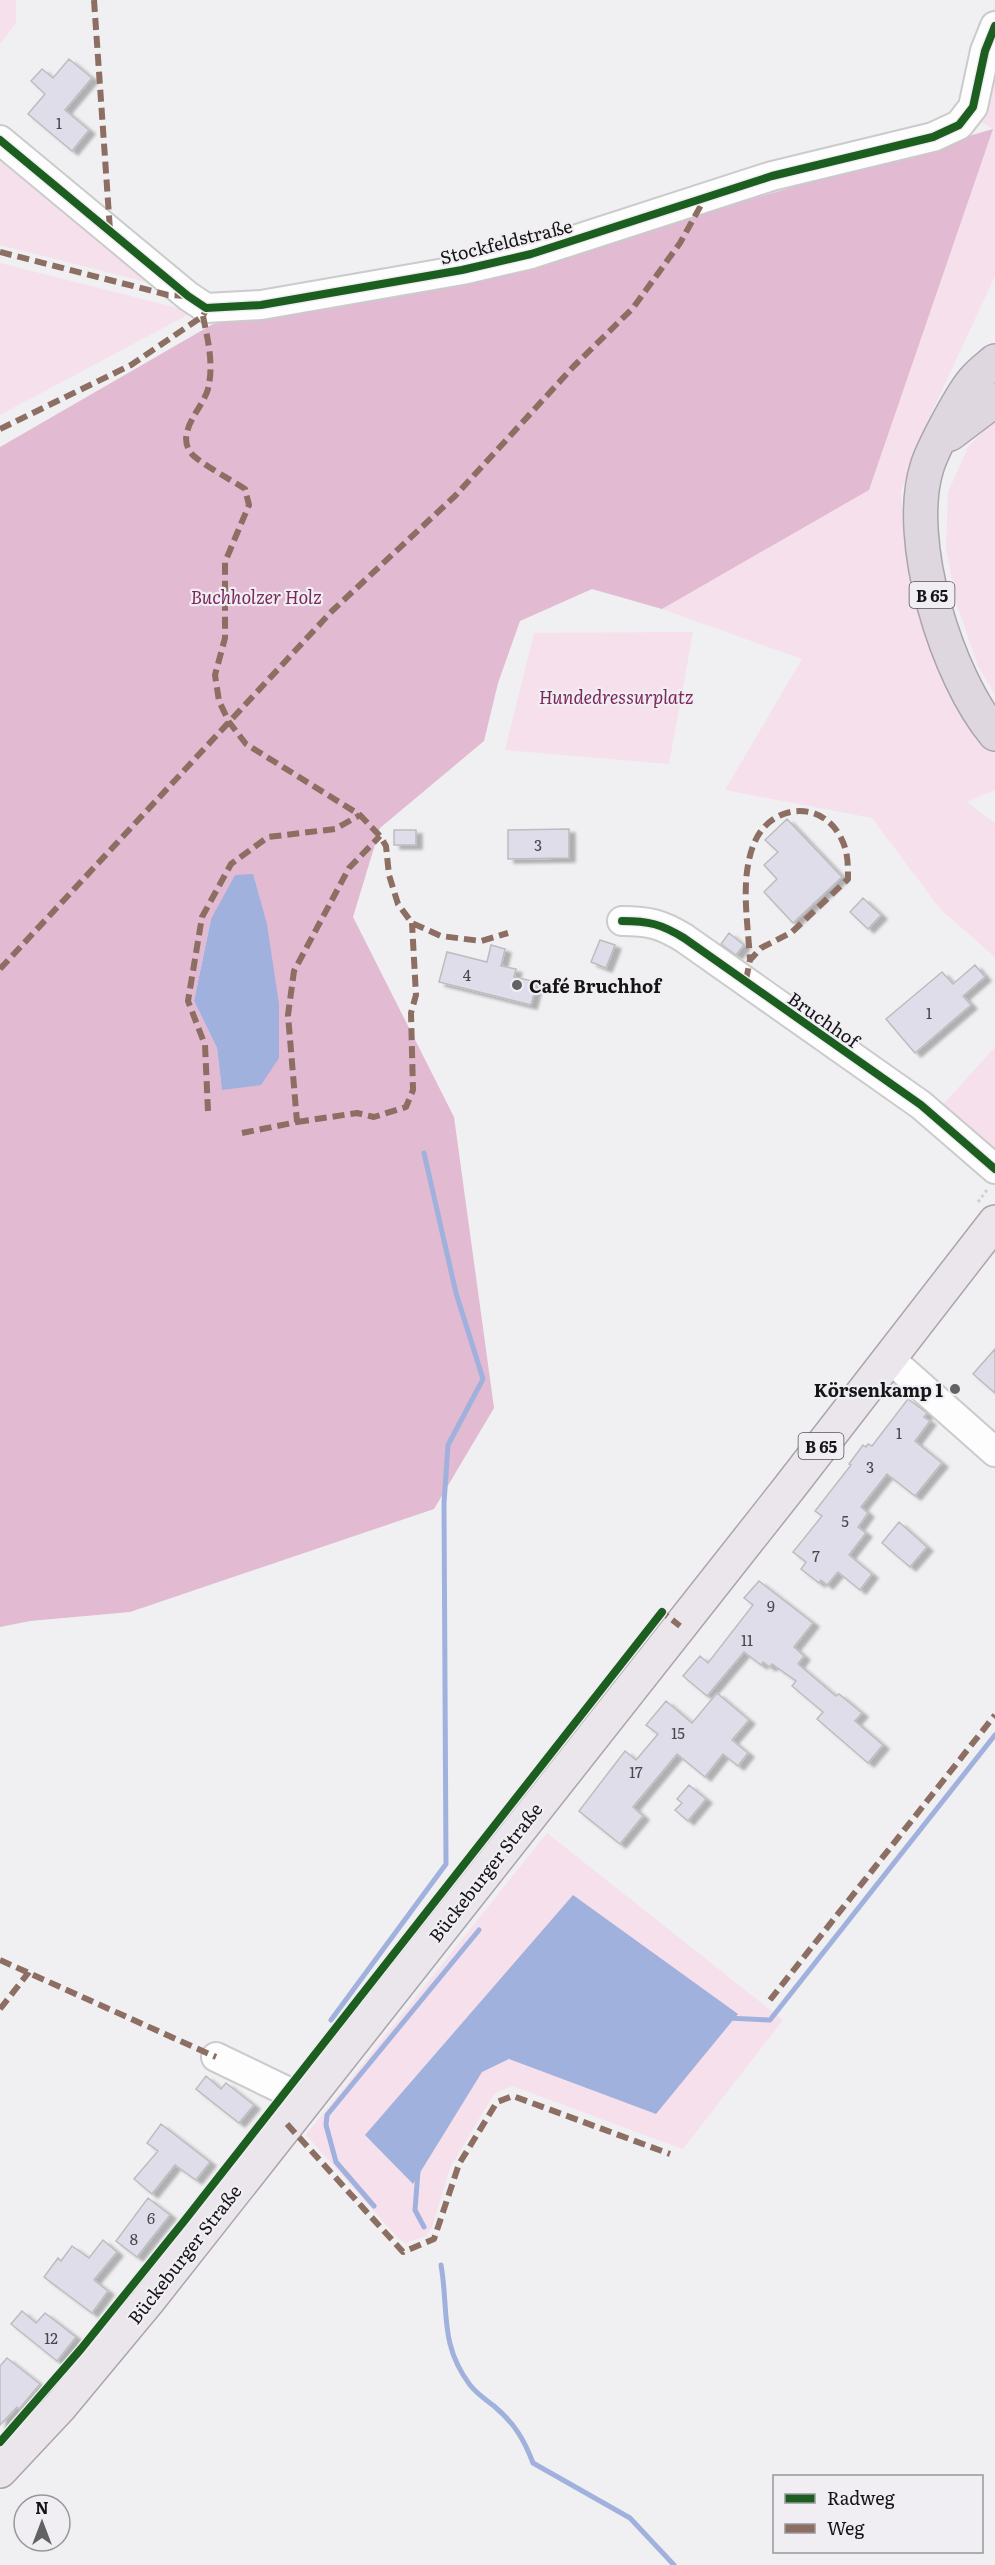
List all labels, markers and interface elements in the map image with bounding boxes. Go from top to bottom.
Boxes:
house number: 1 [56,111,62,134]
street label: Stockfeldstraße [437,212,575,270]
road number: B 65 [910,582,954,608]
park label: Buchholzer Holz [191,583,322,610]
park label: Hundedressurplatz [539,683,694,710]
house number: 3 [534,833,542,856]
house number: 4 [463,963,471,986]
place label: Café Bruchhof [529,972,663,999]
marker: Café Bruchhof [510,978,524,992]
street label: Bruchhof [783,984,867,1055]
house number: 1 [926,1001,932,1024]
place label: Körsenkamp 1 [814,1376,944,1403]
marker: Körsenkamp 1 [948,1382,962,1396]
house number: 1 [896,1421,902,1444]
road number: B 65 [798,1433,844,1459]
house number: 3 [866,1455,874,1478]
house number: 5 [841,1509,849,1532]
house number: 7 [812,1544,820,1567]
house number: 9 [767,1594,775,1617]
house number: 11 [741,1628,753,1651]
house number: 15 [671,1721,685,1744]
house number: 17 [629,1760,643,1783]
street label: Bückeburger Straße [422,1796,548,1948]
street label: Bückeburger Straße [121,2178,247,2330]
house number: 6 [147,2206,155,2229]
house number: 8 [130,2227,138,2250]
house number: 12 [44,2326,58,2349]
legend [773,2475,983,2553]
text: Radweg [827,2484,896,2511]
north arrow [12,2493,72,2553]
text: N [35,2495,49,2519]
text: Weg [827,2514,865,2541]

